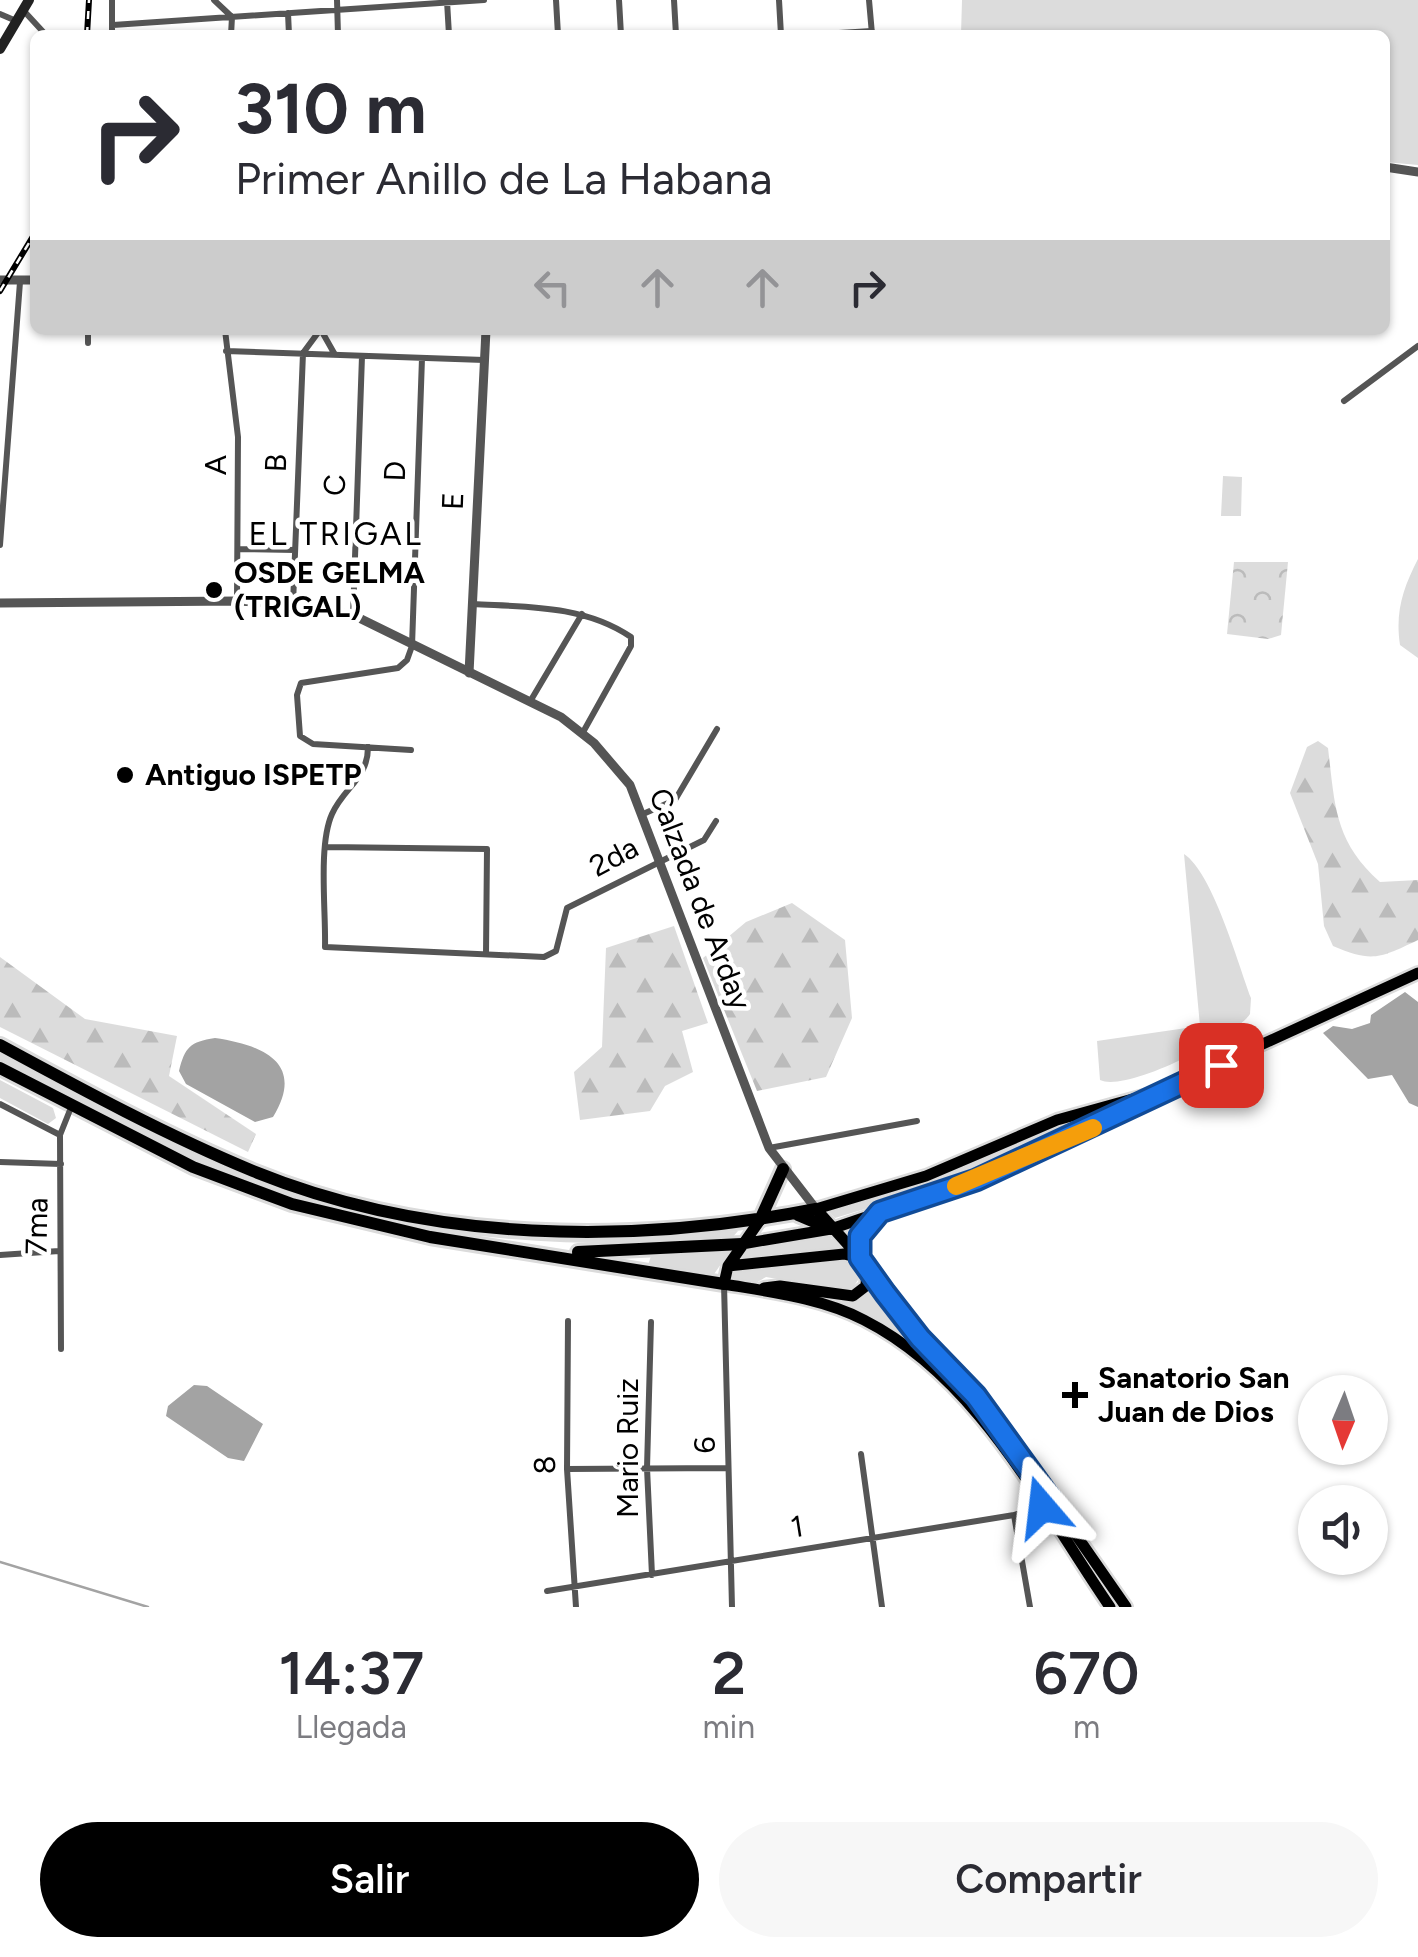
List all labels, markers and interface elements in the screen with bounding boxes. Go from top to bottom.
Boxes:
text: 310 m [235,66,427,151]
icon: right [70,70,200,200]
text: Primer Anillo de La Habana [235,151,772,205]
icon: left [525,260,580,315]
icon: ahead [630,260,685,315]
icon: ahead [735,260,790,315]
icon: right [840,260,895,315]
street label: B [257,453,294,473]
street label: A [197,454,234,475]
street label: D [376,460,413,482]
street label: C [316,474,353,496]
street label: E [434,491,471,511]
district label: EL TRIGAL [249,515,423,553]
place label: OSDE GELMA (TRIGAL) [234,554,425,625]
marker: OSDE GELMA (TRIGAL) [203,579,225,601]
place label: Antiguo ISPETP [145,756,361,793]
marker: Antiguo ISPETP [114,764,136,786]
street label: Calzada de Arday [641,783,760,1015]
street label: 2da [583,829,644,885]
pin [1179,1023,1264,1108]
icon: arrive [1194,1038,1249,1093]
street label: 7ma [18,1197,55,1255]
place label: Sanatorio San Juan de Dios [1098,1359,1290,1430]
north arrow [1298,1375,1388,1465]
map controls [1298,1375,1388,1575]
street label: Mario Ruiz [609,1378,646,1518]
marker: Sanatorio San Juan de Dios [1062,1382,1088,1408]
street label: 6 [686,1436,723,1453]
street label: 8 [526,1455,563,1475]
position arrow [990,1455,1094,1559]
button: sound [1298,1485,1388,1575]
street label: 1 [788,1507,806,1546]
text: 14:37 [278,1637,424,1709]
text: 2 [712,1637,746,1709]
text: 670 [1034,1637,1140,1709]
text: Llegada [296,1708,407,1746]
text: min [703,1708,755,1746]
text: m [1073,1708,1100,1746]
button: Salir [40,1822,699,1937]
button: Compartir [719,1822,1378,1937]

